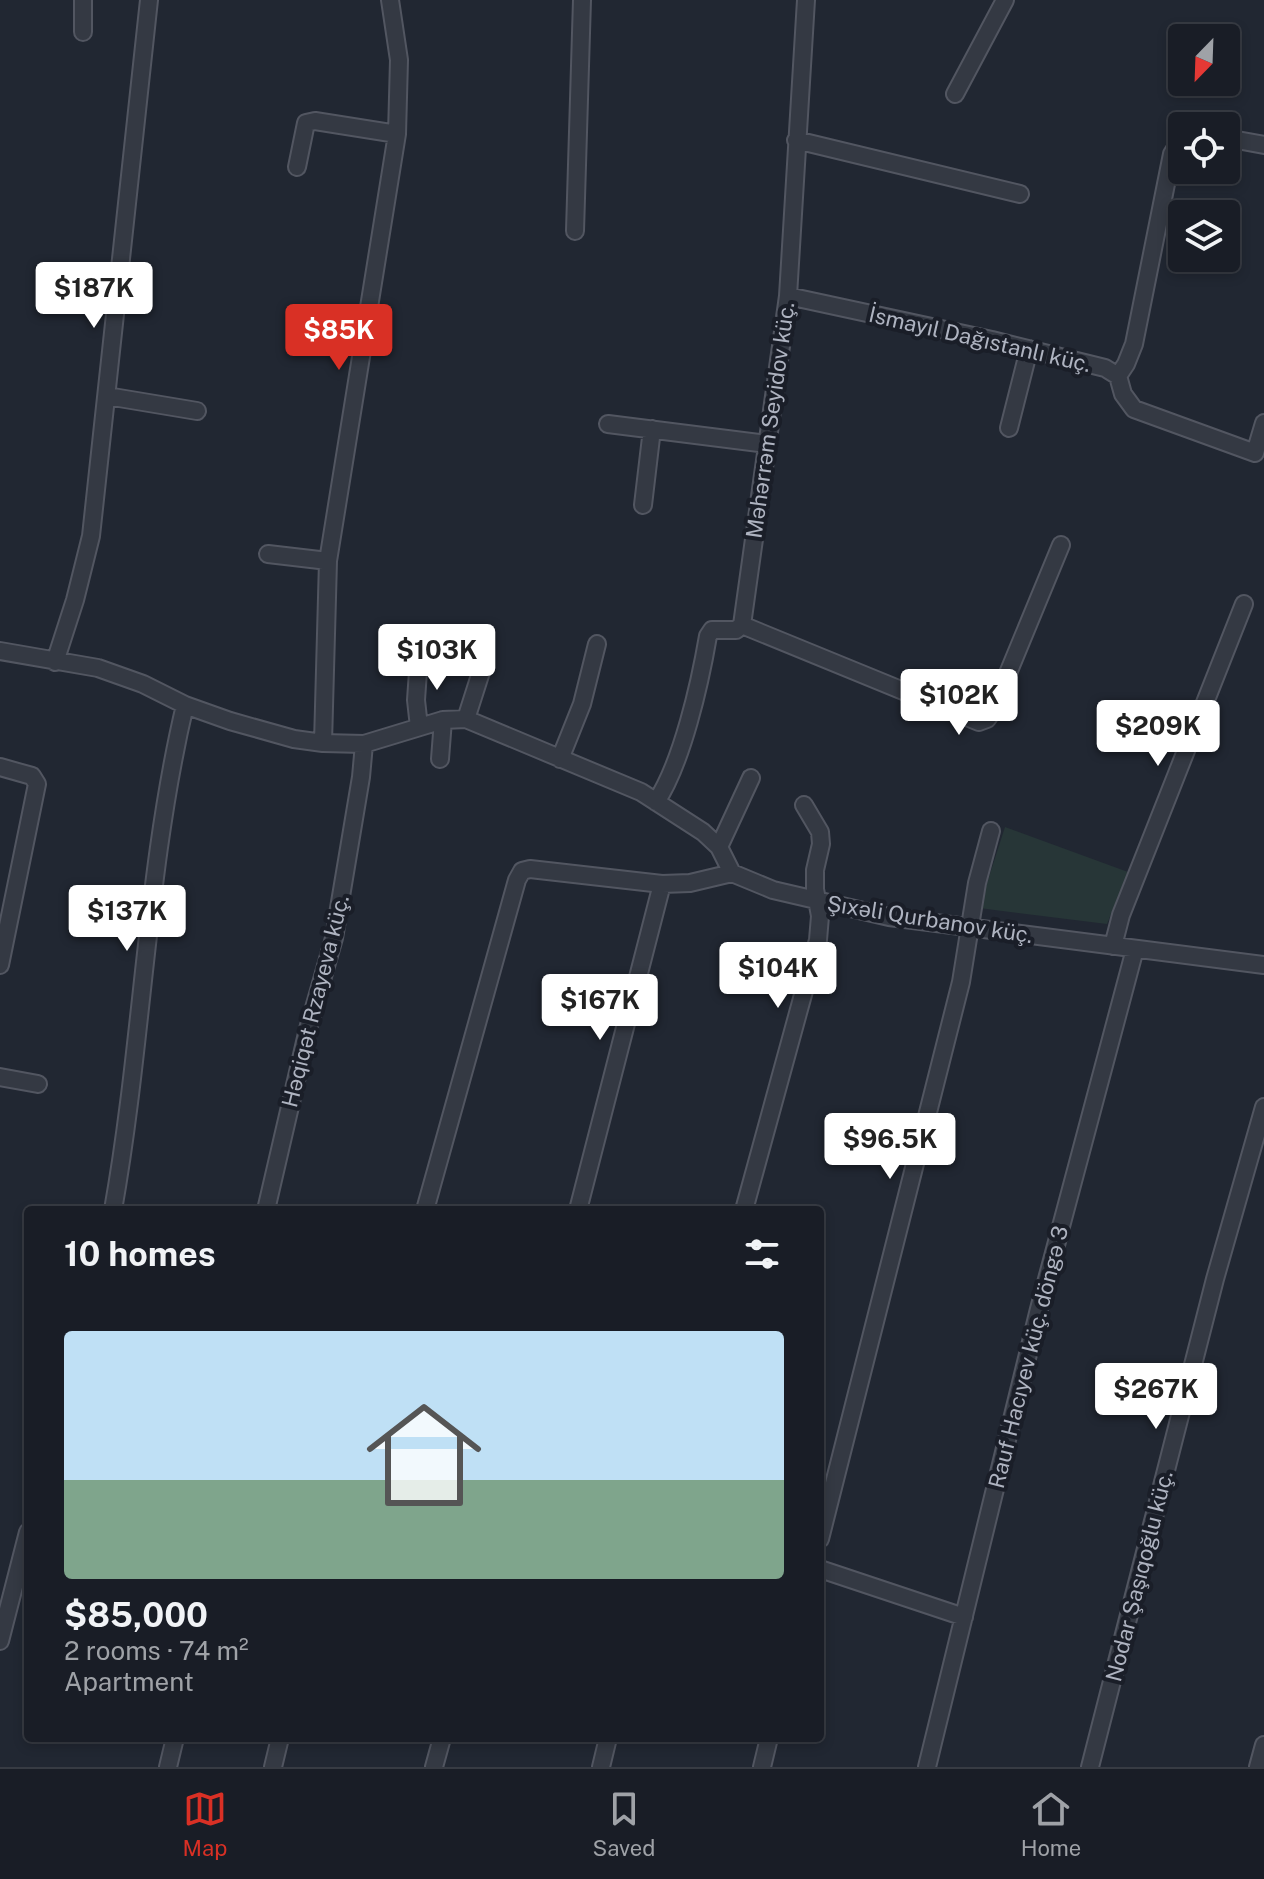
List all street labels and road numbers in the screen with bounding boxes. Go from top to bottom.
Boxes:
street label: Məhərrəm Seyidov küç. [741,300,799,540]
street label: İsmayıl Dağıstanlı küç. [866,300,1094,377]
street label: Şıxəli Qurbanov küç. [825,890,1035,948]
street label: Həqiqət Rzayeva küç. [276,892,354,1110]
street label: Rauf Hacıyev küç. döngə 3 [983,1223,1073,1491]
street label: Nodar Şaşıqoğlu küç. [1100,1468,1178,1684]

